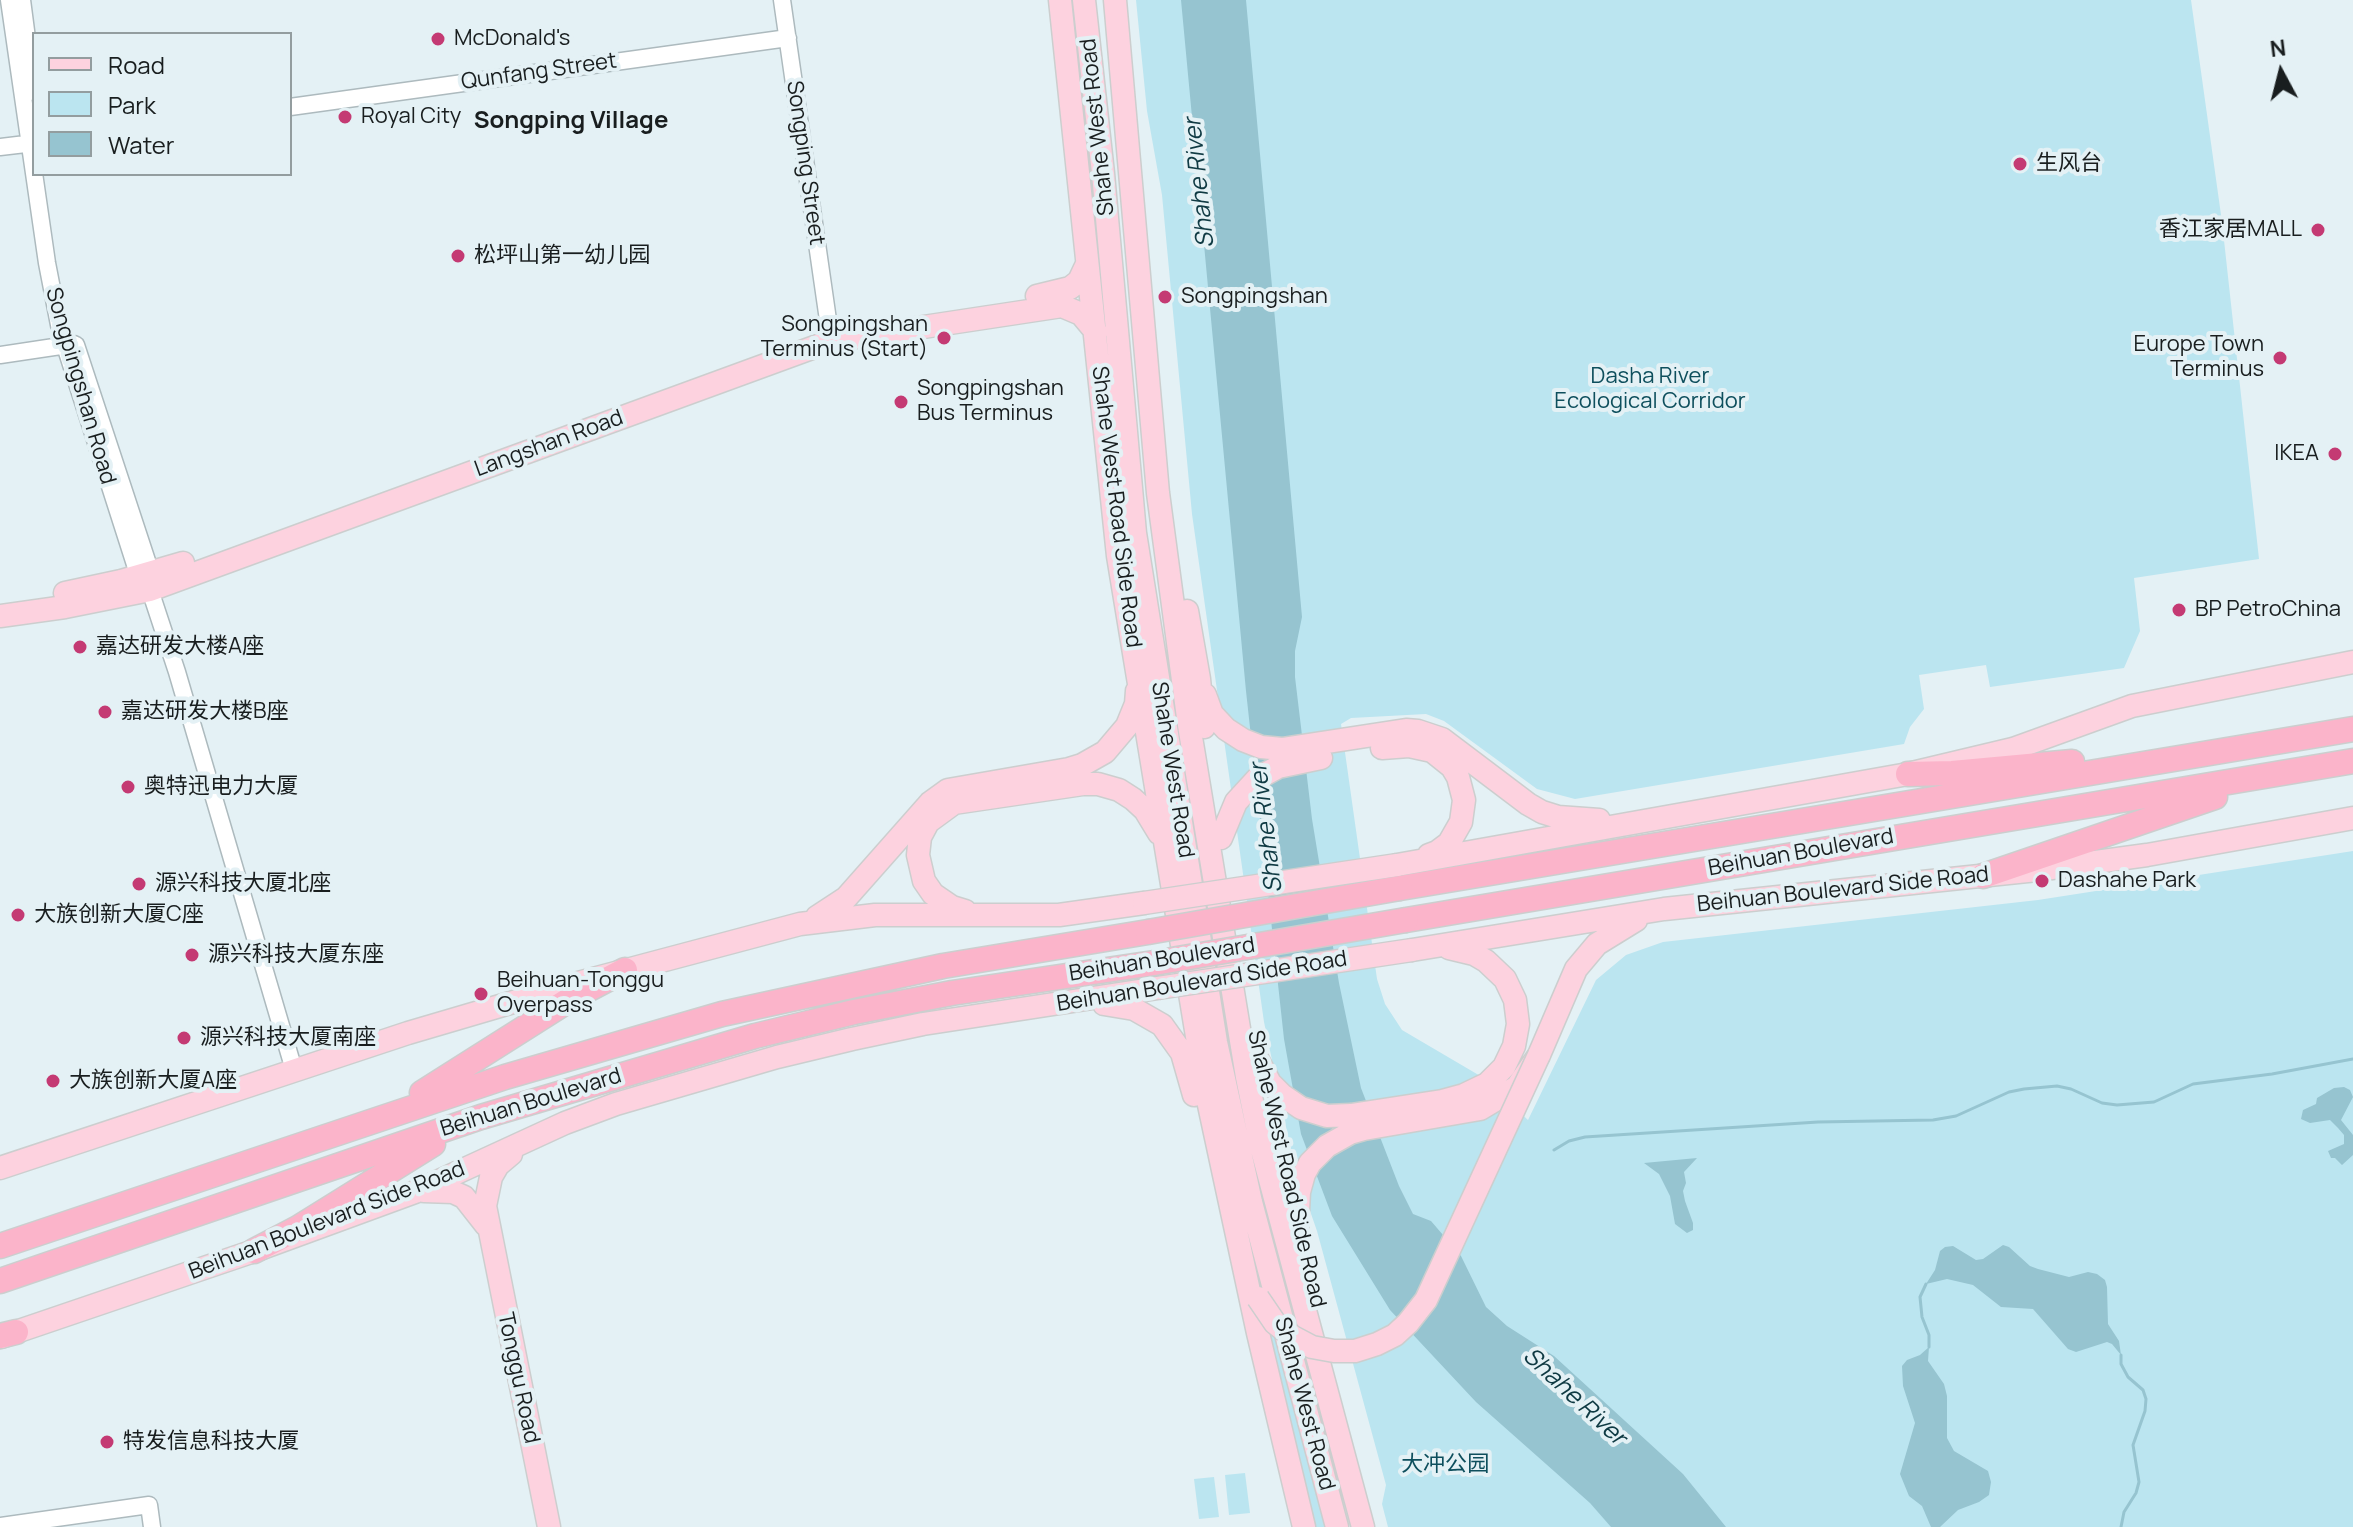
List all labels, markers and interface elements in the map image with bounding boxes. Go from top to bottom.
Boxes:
place label: McDonald's [454,26,570,52]
marker: McDonald's [429,30,447,48]
legend [32,32,292,176]
north arrow [2241,32,2321,112]
text: N [2268,32,2288,64]
street label: Shahe West Road [1076,37,1120,217]
text: Road [108,48,165,81]
street label: Qunfang Street [460,48,618,96]
street label: Songping Street [780,79,830,247]
text: Park [108,88,156,121]
place label: Royal City [361,104,461,130]
district label: Songping Village [474,107,668,135]
marker: Royal City [336,108,354,126]
water label: Shahe River [1179,117,1221,249]
text: Water [108,128,175,161]
place label: 生风台 [2036,151,2102,177]
marker: 生风台 [2011,155,2029,173]
place label: 香江家居MALL [2159,217,2302,243]
marker: 香江家居MALL [2309,221,2327,239]
place label: 松坪山第一幼儿园 [474,243,650,269]
marker: 松坪山第一幼儿园 [449,247,467,265]
place label: Songpingshan [1181,284,1328,310]
street label: Songpingshan Road [39,285,121,487]
marker: Songpingshan [1156,288,1174,306]
place label: Songpingshan Terminus (Start) [761,312,928,364]
marker: Songpingshan Terminus (Start) [935,329,953,347]
place label: Europe Town Terminus [2133,332,2264,384]
marker: Europe Town Terminus [2271,349,2289,367]
park label: Dasha River Ecological Corridor [1554,364,1746,416]
street label: Shahe West Road Side Road [1086,365,1146,649]
place label: Songpingshan Bus Terminus [917,376,1064,428]
marker: Songpingshan Bus Terminus [892,393,910,411]
street label: Langshan Road [471,405,627,483]
place label: IKEA [2274,441,2319,467]
marker: IKEA [2326,445,2344,463]
place label: BP PetroChina [2195,597,2341,623]
marker: BP PetroChina [2170,601,2188,619]
place label: 嘉达研发大楼A座 [96,634,264,660]
marker: 嘉达研发大楼A座 [71,638,89,656]
street label: Shahe West Road [1145,680,1199,860]
place label: 嘉达研发大楼B座 [121,699,288,725]
marker: 嘉达研发大楼B座 [96,703,114,721]
water label: Shahe River [1245,761,1289,895]
place label: 奥特迅电力大厦 [144,774,298,800]
marker: 奥特迅电力大厦 [119,778,137,796]
street label: Beihuan Boulevard [1706,824,1896,882]
street label: Beihuan Boulevard Side Road [1696,862,1990,918]
place label: Dashahe Park [2058,868,2196,894]
place label: 源兴科技大厦北座 [155,871,331,897]
marker: Dashahe Park [2033,872,2051,890]
marker: 源兴科技大厦北座 [130,875,148,893]
place label: 大族创新大厦C座 [34,902,204,928]
marker: 大族创新大厦C座 [9,906,27,924]
street label: Beihuan Boulevard [1067,932,1257,988]
place label: 源兴科技大厦东座 [208,942,384,968]
marker: 源兴科技大厦东座 [183,946,201,964]
street label: Beihuan Boulevard Side Road [1055,946,1349,1018]
place label: Beihuan-Tonggu Overpass [497,968,664,1020]
marker: Beihuan-Tonggu Overpass [472,985,490,1003]
place label: 源兴科技大厦南座 [200,1025,376,1051]
street label: Shahe West Road Side Road [1241,1028,1331,1310]
marker: 源兴科技大厦南座 [175,1029,193,1047]
street label: Beihuan Boulevard [437,1063,625,1143]
place label: 大族创新大厦A座 [69,1068,237,1094]
marker: 大族创新大厦A座 [44,1072,62,1090]
street label: Beihuan Boulevard Side Road [185,1156,469,1286]
street label: Tonggu Road [491,1310,545,1446]
street label: Shahe West Road [1268,1315,1340,1493]
water label: Shahe River [1516,1342,1632,1452]
place label: 特发信息科技大厦 [123,1429,299,1455]
marker: 特发信息科技大厦 [98,1433,116,1451]
park label: 大冲公园 [1401,1452,1489,1478]

